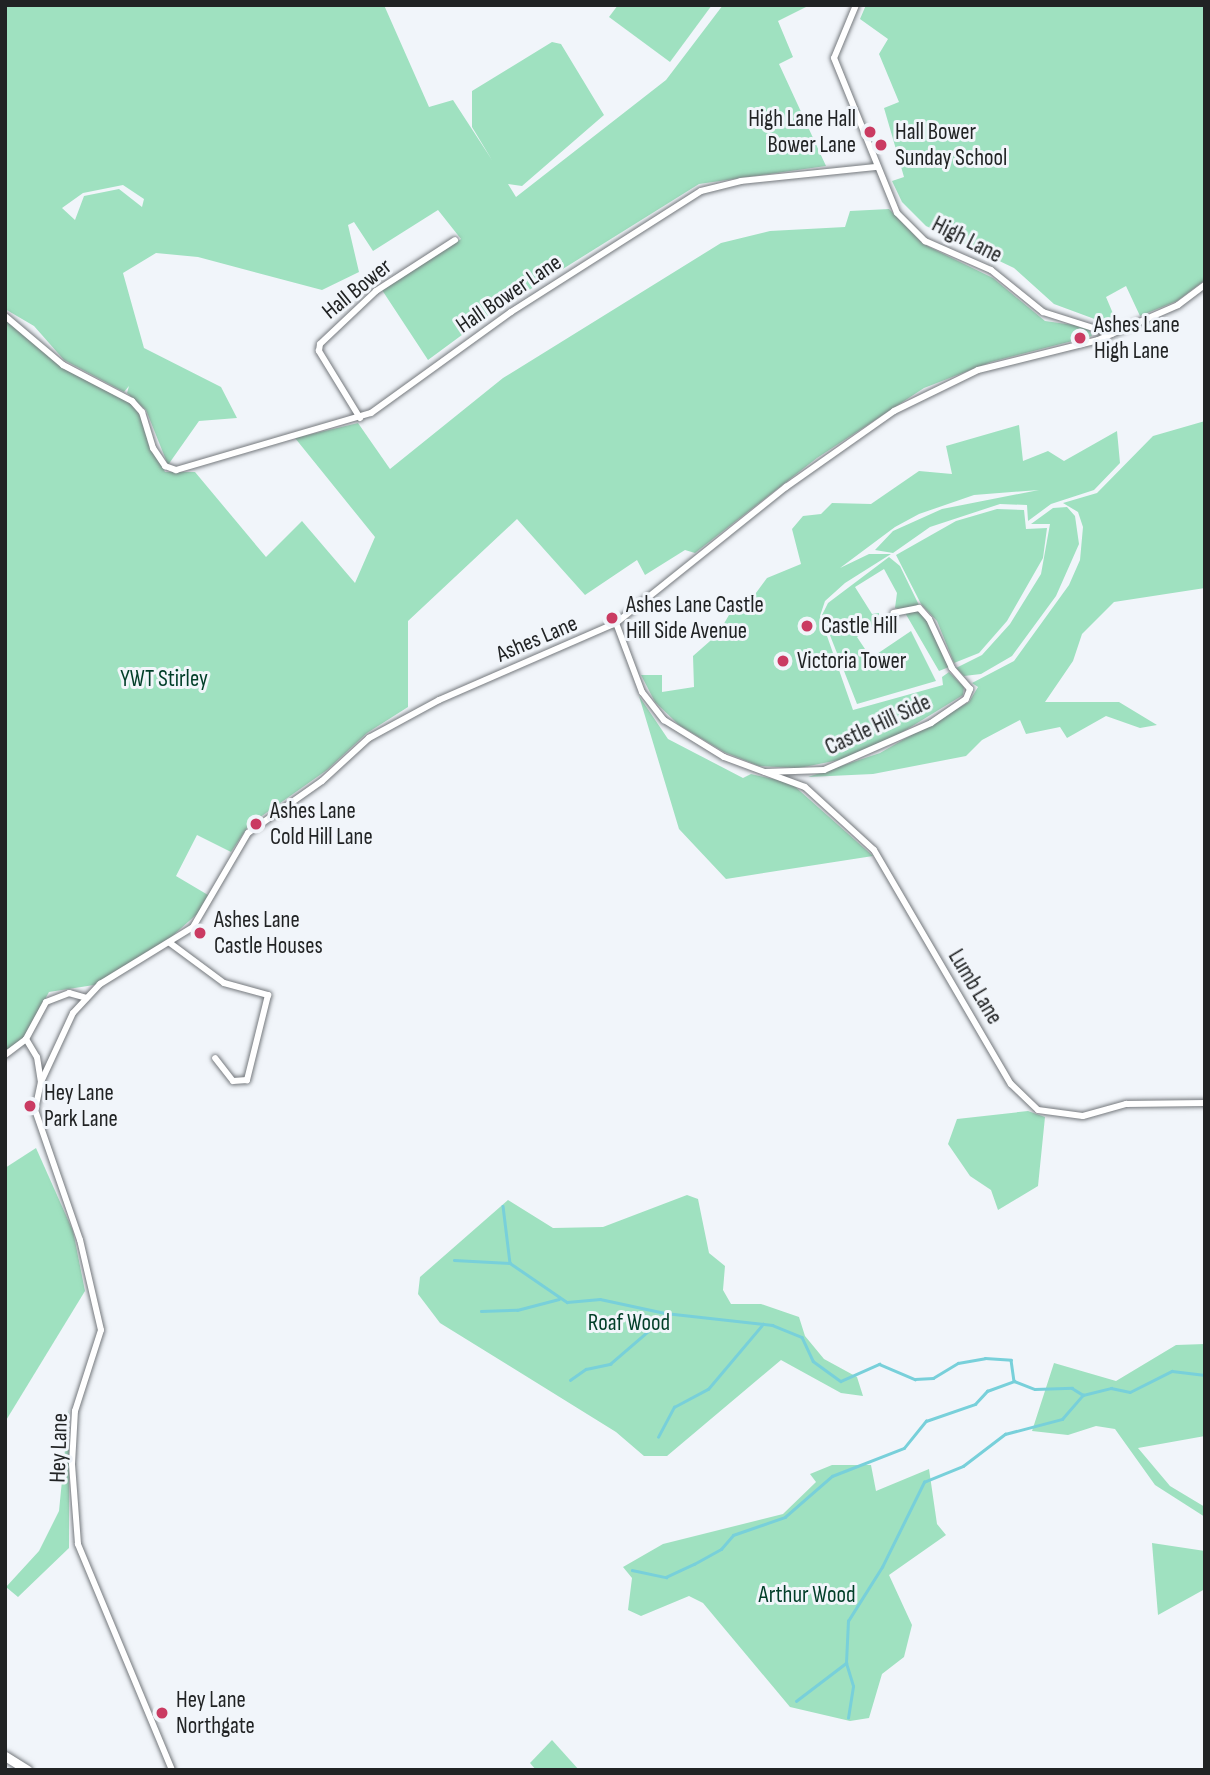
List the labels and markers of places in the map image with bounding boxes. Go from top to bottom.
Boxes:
place label: High Lane Hall Bower Lane [748,105,856,159]
place label: Hall Bower Sunday School [895,118,1007,172]
marker: High Lane Hall Bower Lane [862,124,878,140]
marker: Hall Bower Sunday School [873,137,889,153]
place label: Ashes Lane High Lane [1094,311,1180,365]
marker: Ashes Lane High Lane [1072,330,1088,346]
place label: Ashes Lane Castle Hill Side Avenue [626,591,764,645]
marker: Ashes Lane Castle Hill Side Avenue [604,610,620,626]
place label: Castle Hill [821,612,898,640]
marker: Castle Hill [799,618,815,634]
place label: Victoria Tower [797,647,906,675]
marker: Victoria Tower [775,653,791,669]
place label: Ashes Lane Cold Hill Lane [270,797,373,851]
marker: Ashes Lane Cold Hill Lane [248,816,264,832]
place label: Ashes Lane Castle Houses [214,906,323,960]
marker: Ashes Lane Castle Houses [192,925,208,941]
place label: Hey Lane Park Lane [44,1079,118,1133]
marker: Hey Lane Park Lane [22,1098,38,1114]
place label: Hey Lane Northgate [176,1686,255,1740]
marker: Hey Lane Northgate [154,1705,170,1721]

